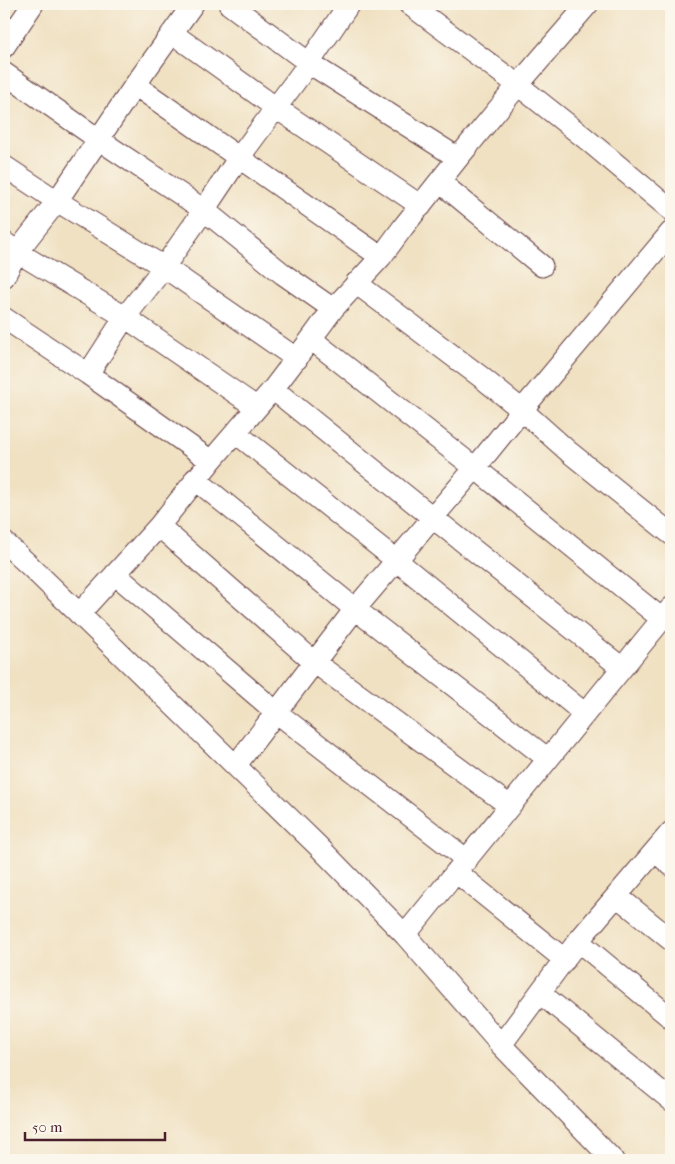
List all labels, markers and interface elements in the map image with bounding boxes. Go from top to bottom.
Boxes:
scale bar [25,1109,165,1141]
text: 50 m [32,1118,63,1136]

